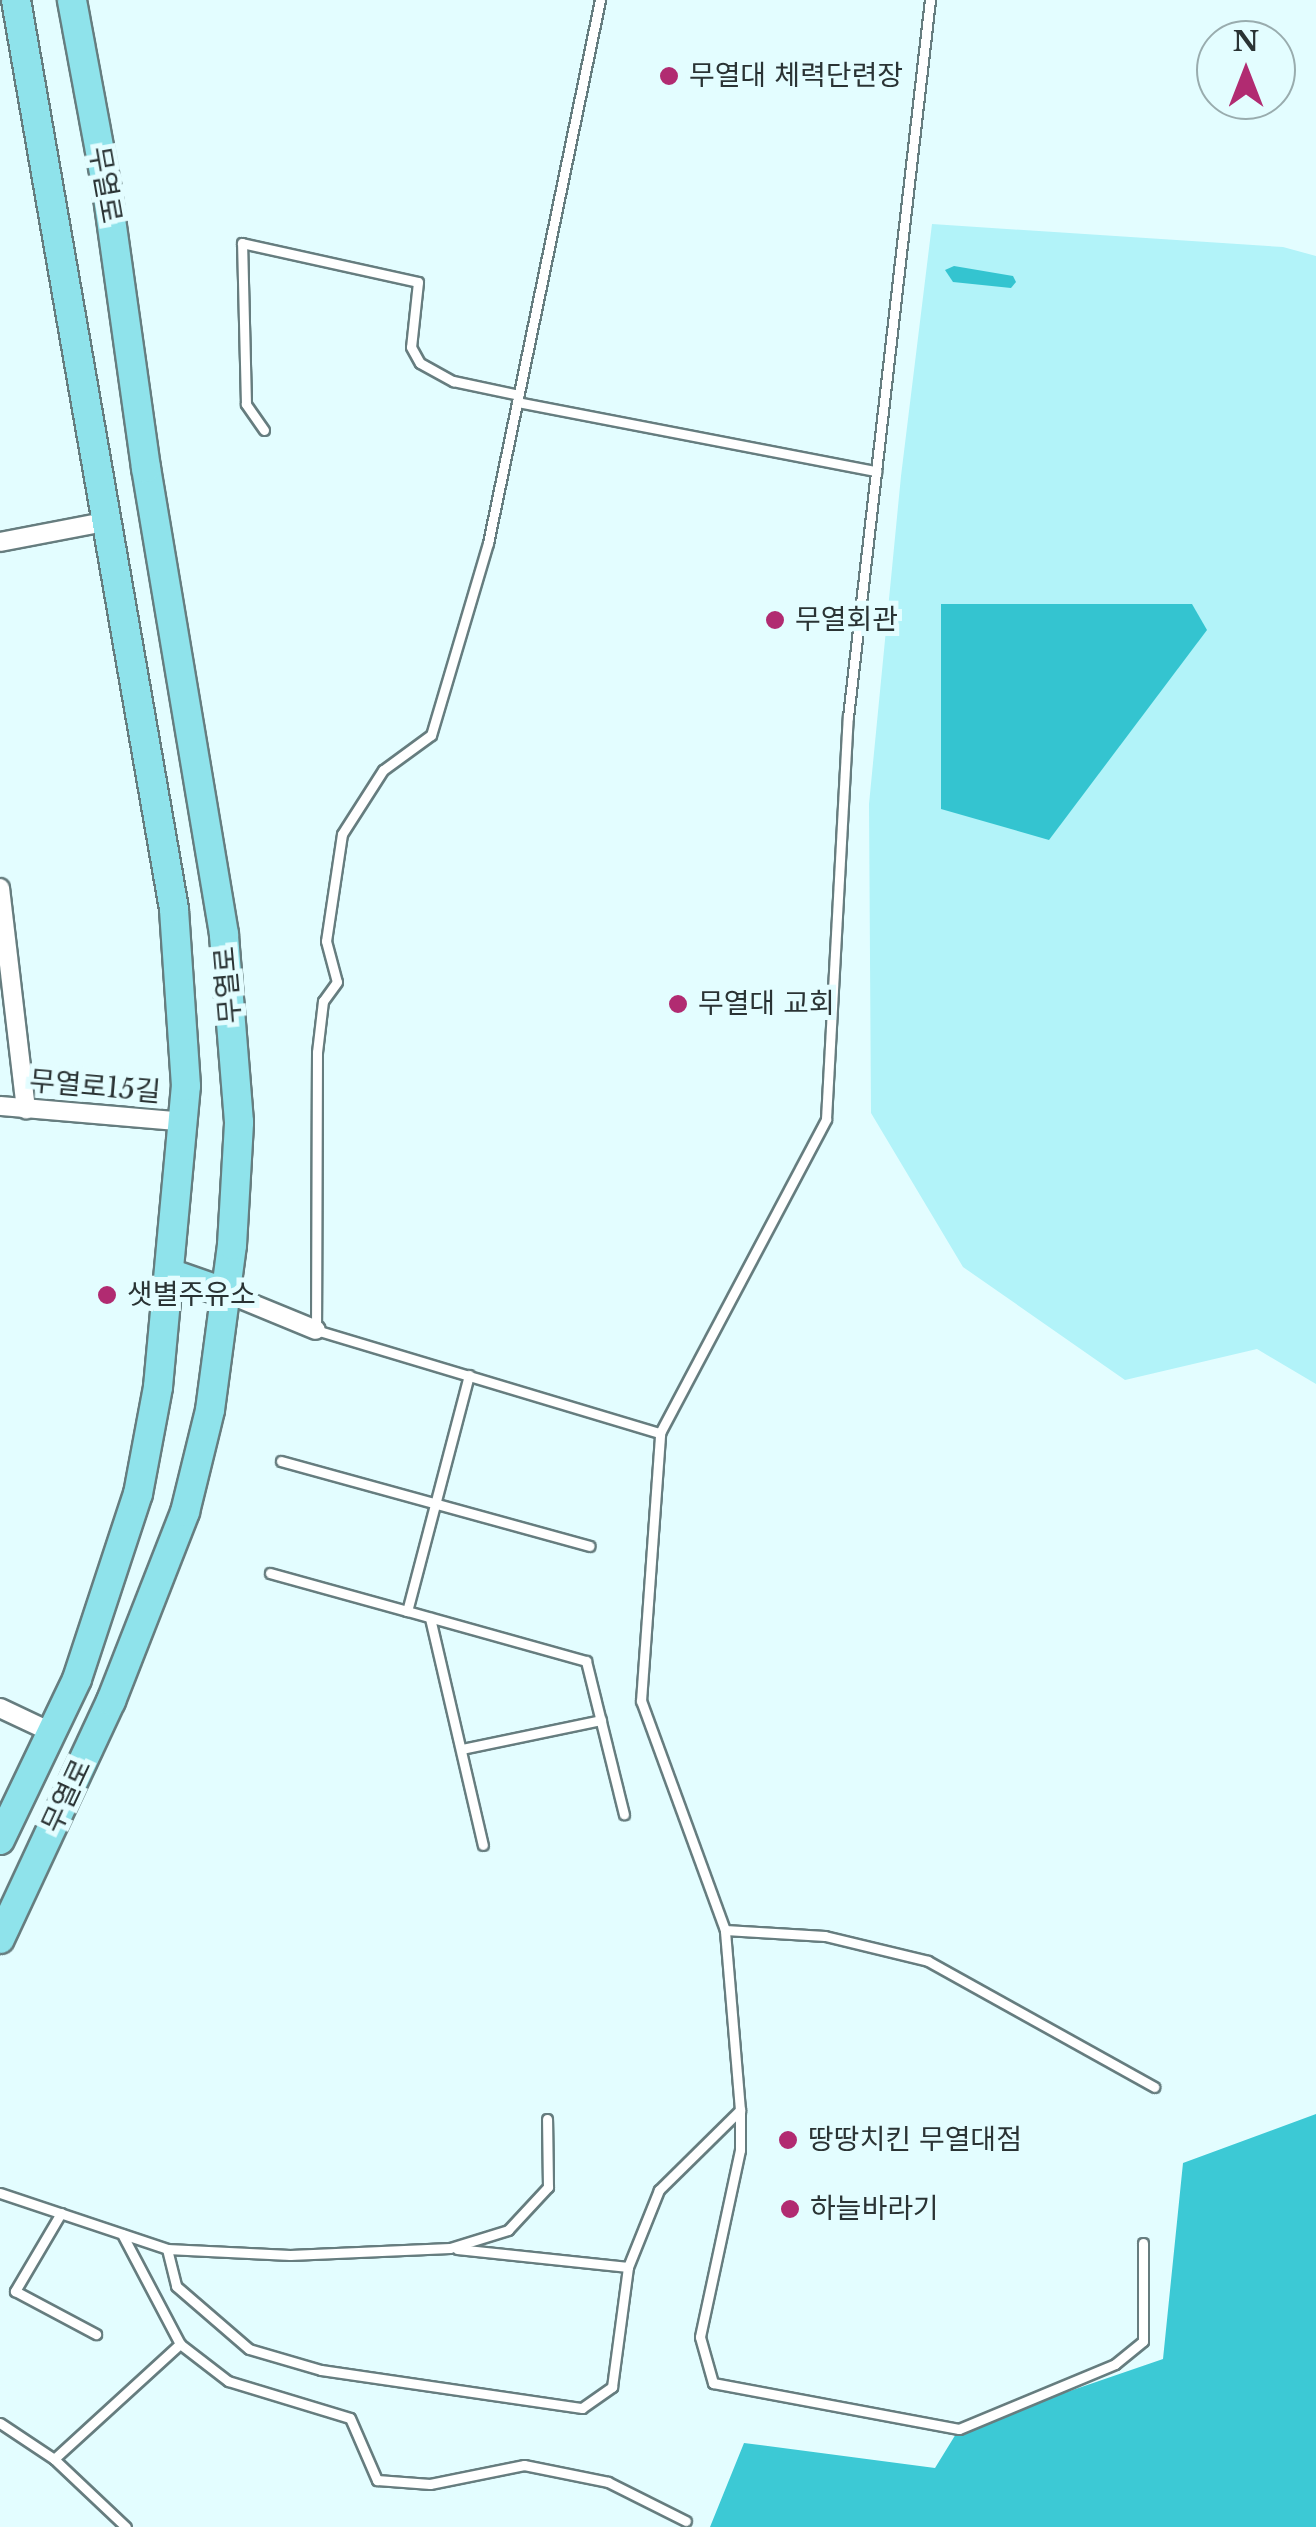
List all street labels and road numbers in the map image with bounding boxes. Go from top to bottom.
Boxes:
street label: 무열로 [82,144,128,226]
street label: 무열로 [208,945,248,1025]
street label: 무열로15길 [28,1065,162,1109]
street label: 무열로 [35,1754,99,1838]

